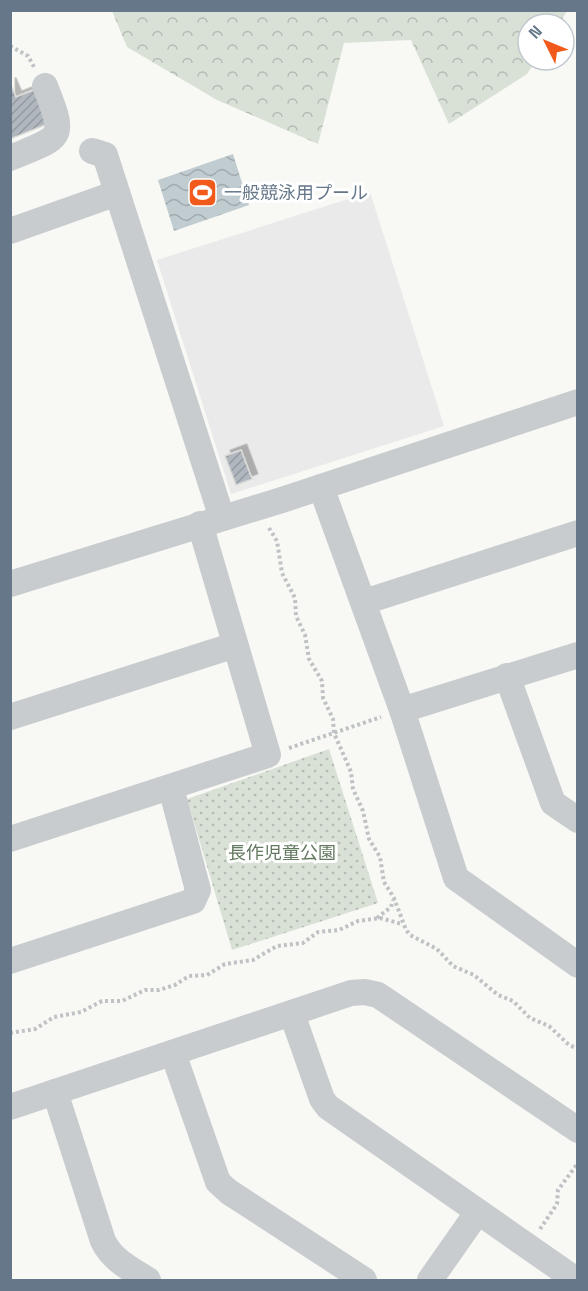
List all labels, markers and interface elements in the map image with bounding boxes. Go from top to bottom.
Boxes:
north arrow [516,12,576,72]
text: N [524,21,547,43]
sports icon: 一般競泳用プール [187,176,219,208]
place label: 一般競泳用プール [224,181,368,204]
park label: 長作児童公園 [228,841,336,864]

